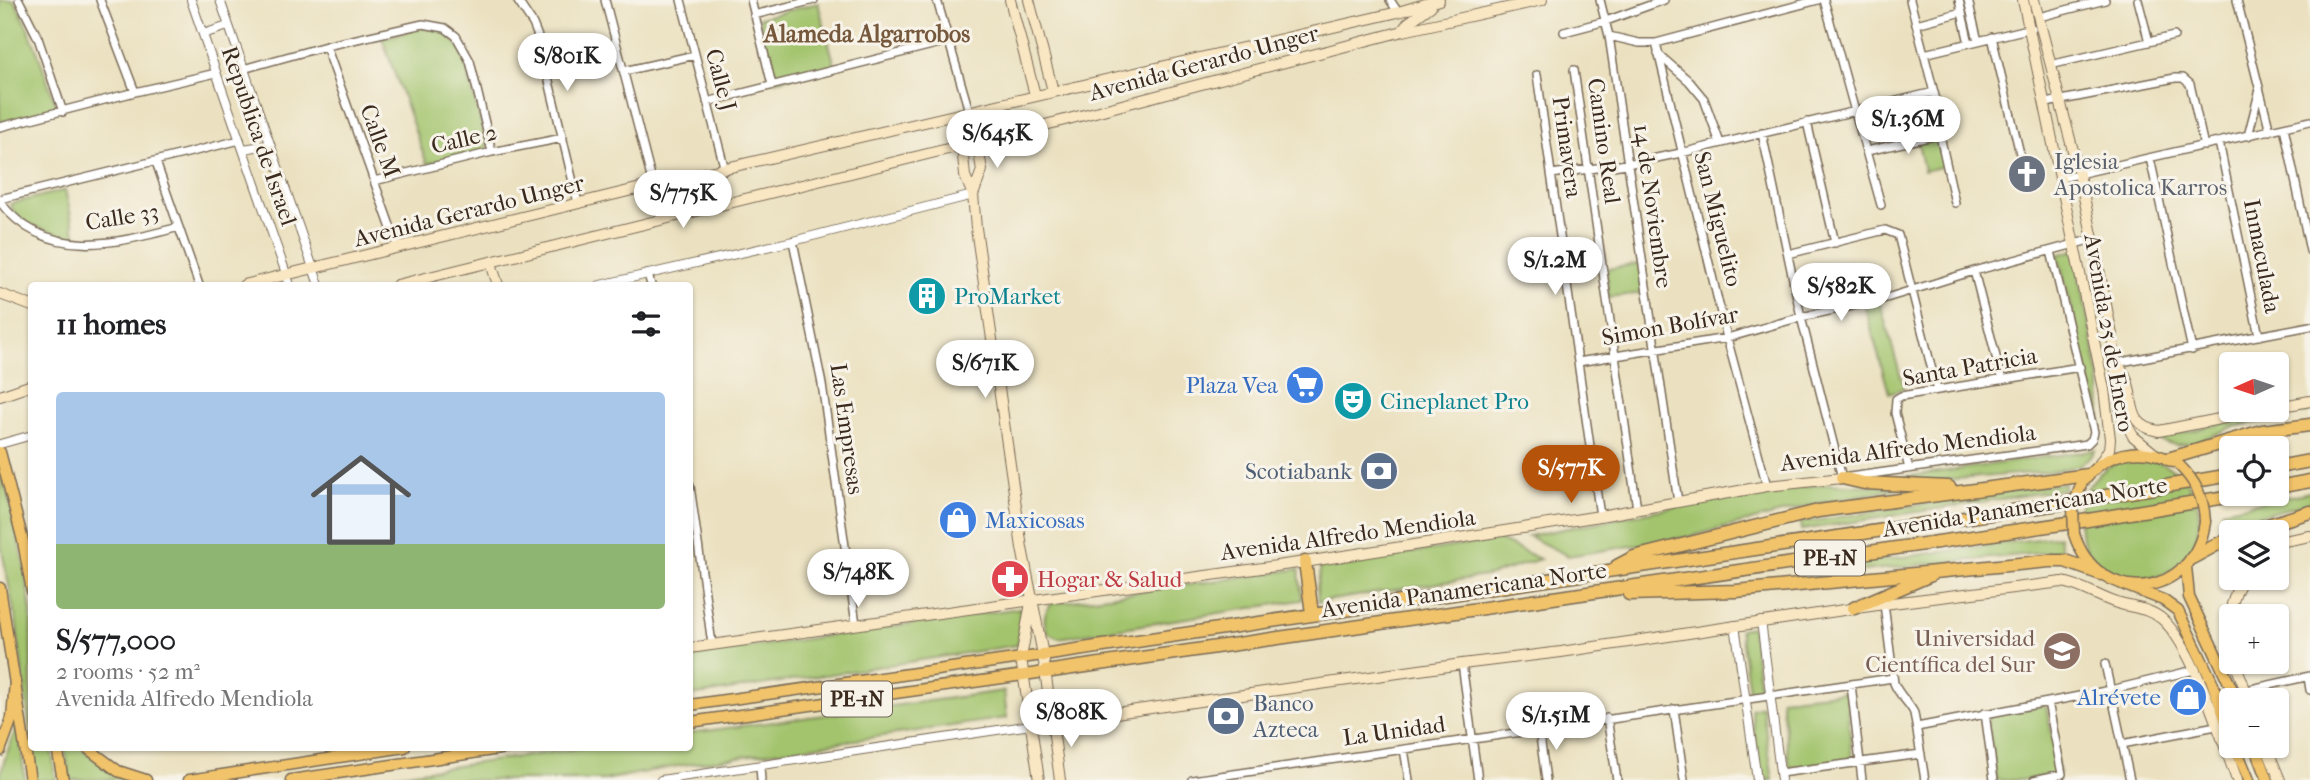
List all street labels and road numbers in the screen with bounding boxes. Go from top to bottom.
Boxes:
street label: Avenida Gerardo Unger [1085,19,1322,107]
street label: Republica de Israel [216,43,303,230]
street label: Calle J [700,46,742,114]
street label: Camino Real [1582,76,1626,206]
street label: Primavera [1546,94,1588,200]
street label: Calle M [354,101,406,181]
street label: Calle 2 [428,118,500,160]
street label: 14 de Noviembre [1628,122,1678,290]
street label: San Miguelito [1688,149,1748,289]
street label: Avenida Gerardo Unger [350,169,587,253]
street label: Inmaculada [2238,197,2286,316]
street label: Calle 33 [83,198,161,236]
street label: Avenida 25 de Enero [2078,231,2140,434]
street label: Simon Bolívar [1600,301,1741,351]
street label: Santa Patricia [1901,342,2040,392]
street label: Las Empresas [824,362,870,496]
street label: Avenida Alfredo Mendiola [1778,419,2038,477]
street label: Avenida Panamericana Norte [1880,471,2169,543]
street label: Avenida Alfredo Mendiola [1218,504,1477,566]
road number: PE-1N [1795,540,1865,576]
street label: Avenida Panamericana Norte [1319,557,1608,624]
road number: PE-1N [822,682,892,716]
street label: La Unidad [1341,710,1447,752]

